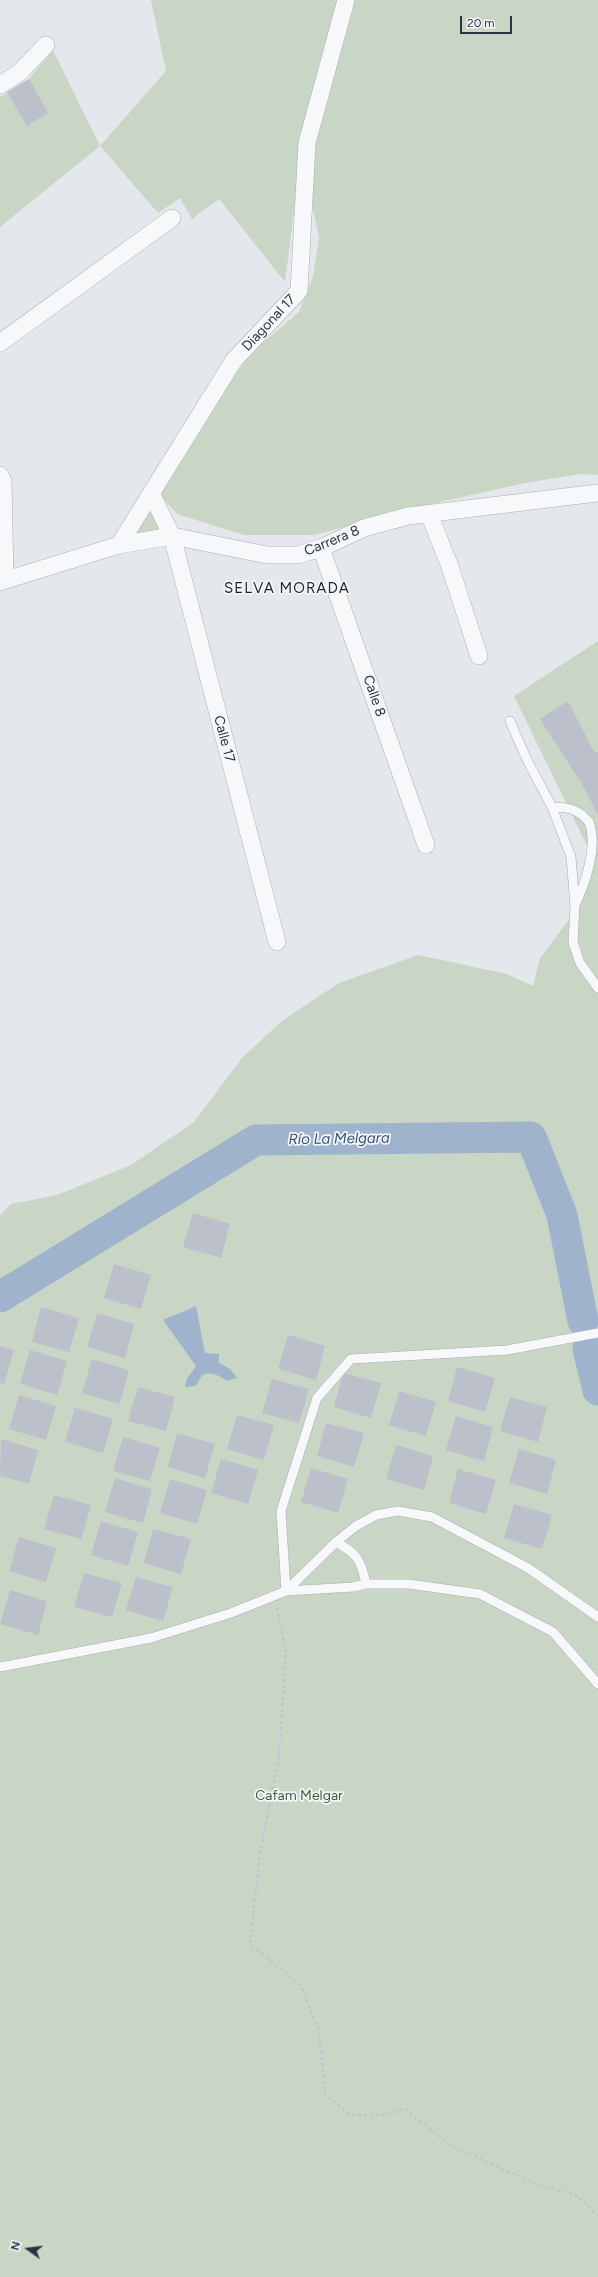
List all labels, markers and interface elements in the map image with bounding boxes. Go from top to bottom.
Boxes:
scale bar [462,8,514,34]
text: 20 m [467,16,495,30]
street label: Diagonal 17 [239,291,299,355]
street label: Carrera 8 [302,522,362,560]
district label: SELVA MORADA [224,580,350,598]
street label: Calle 8 [359,673,389,719]
street label: Calle 17 [210,714,238,764]
water label: Río La Melgara [288,1129,390,1149]
park label: Cafam Melgar [255,1788,343,1804]
north arrow [8,2229,48,2269]
text: N [9,2240,23,2252]

